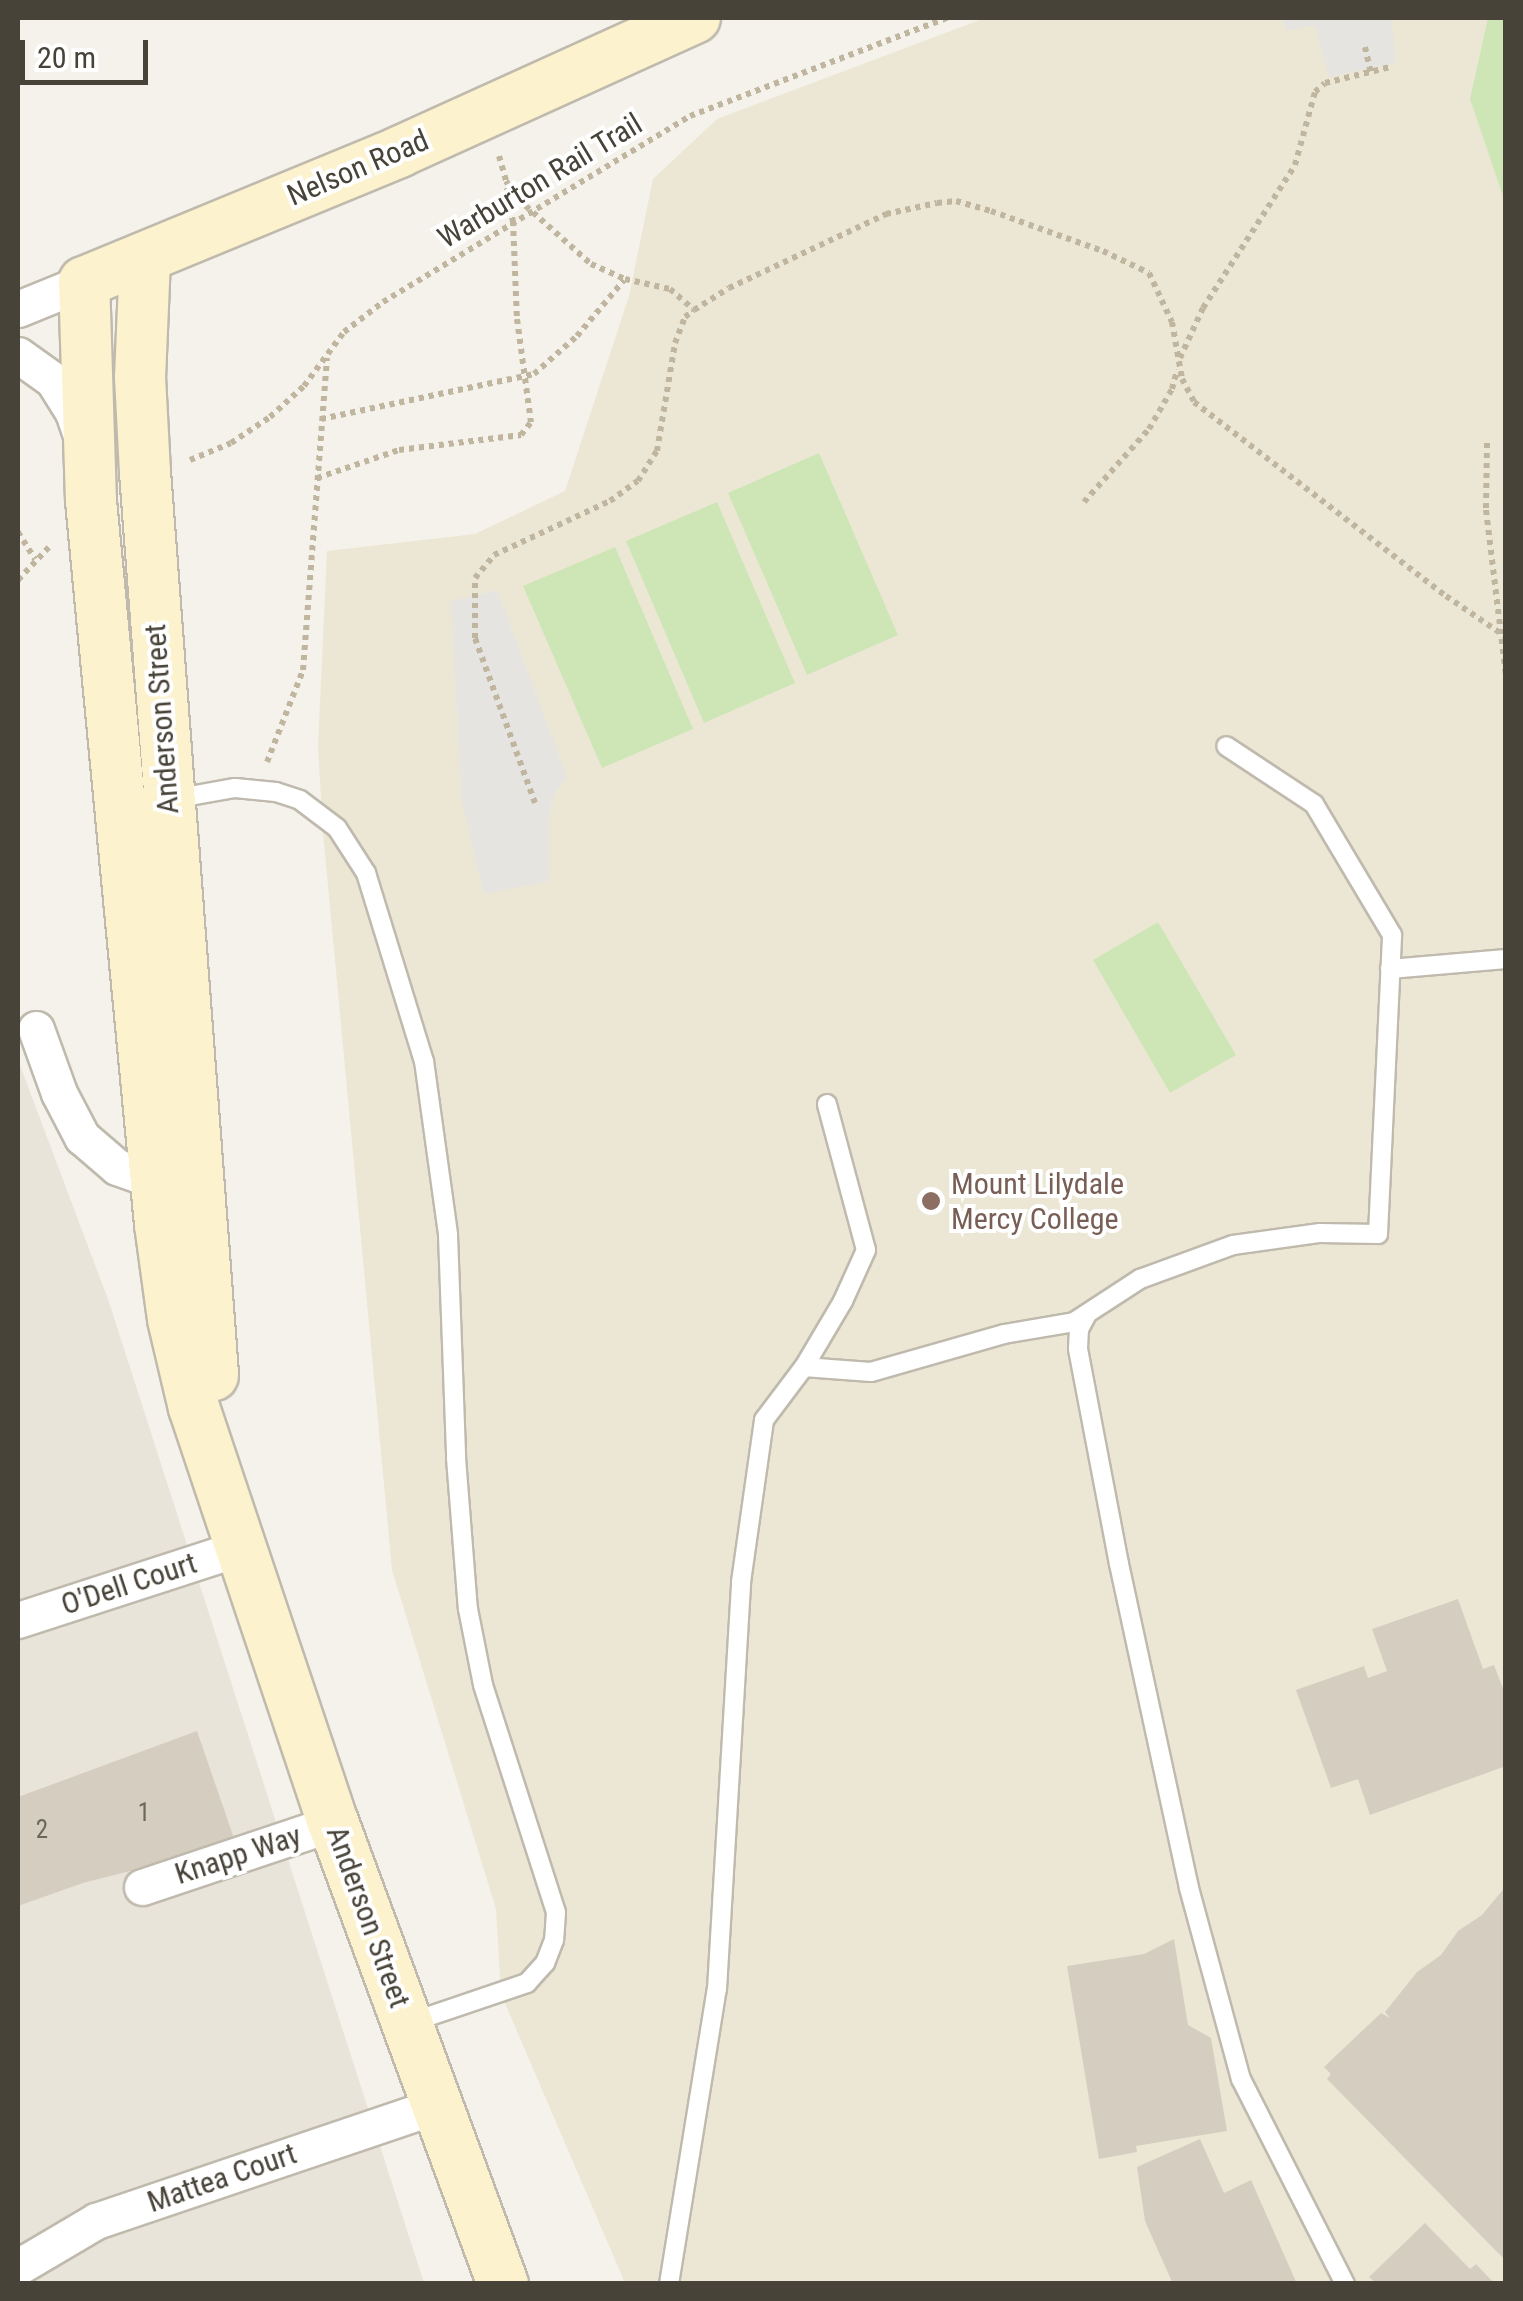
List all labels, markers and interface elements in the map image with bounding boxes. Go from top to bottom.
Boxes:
scale bar [25,20,152,82]
text: 20 m [37,40,96,75]
street label: Warburton Rail Trail [431,106,649,256]
street label: Nelson Road [282,122,434,214]
street label: Anderson Street [137,623,187,815]
place label: Mount Lilydale Mercy College [951,1166,1124,1236]
marker: Mount Lilydale Mercy College [920,1190,942,1212]
street label: O'Dell Court [57,1545,201,1623]
house number: 1 [138,1798,150,1828]
house number: 2 [36,1815,48,1845]
street label: Knapp Way [170,1818,306,1892]
street label: Anderson Street [319,1821,417,2013]
street label: Mattea Court [143,2136,301,2220]

